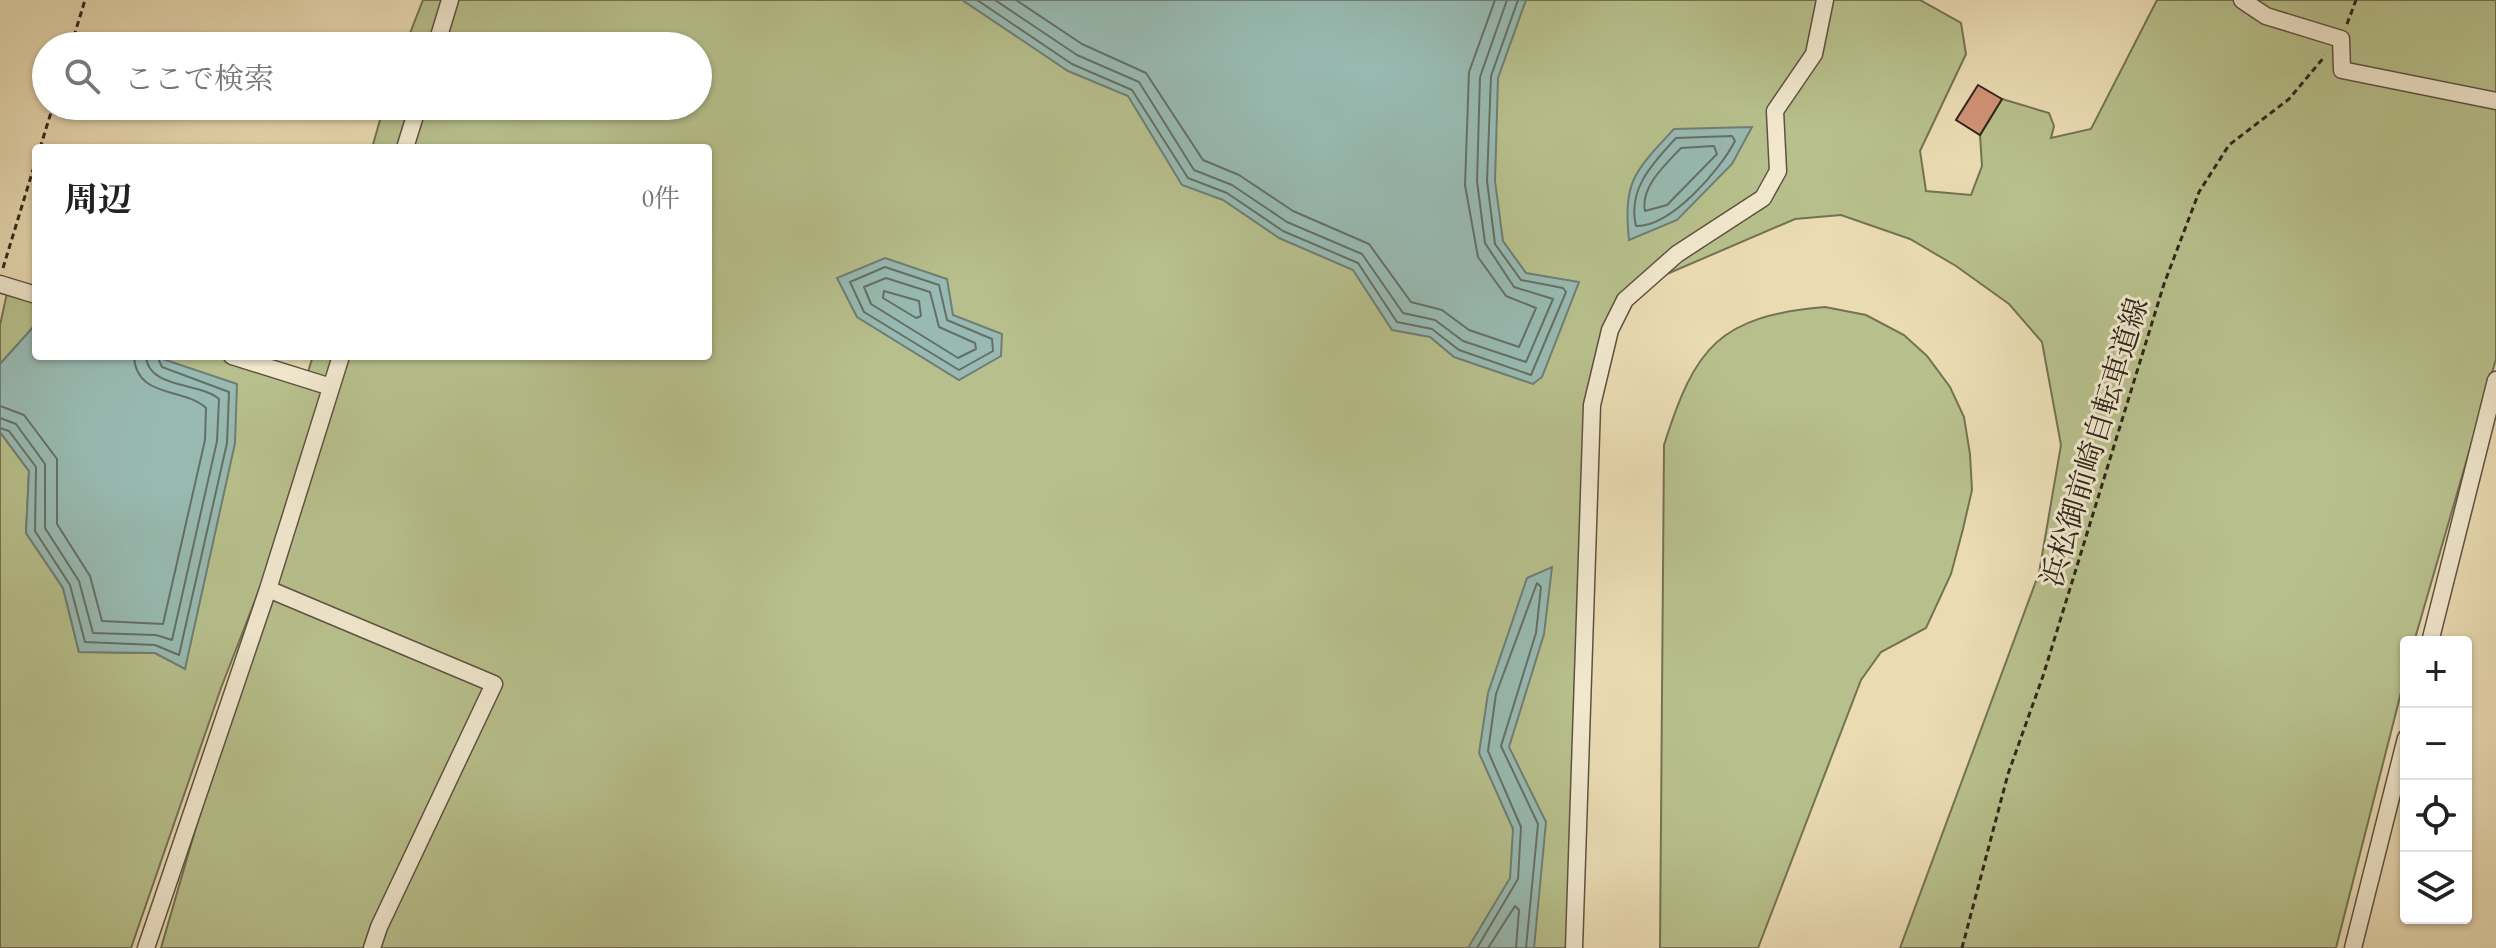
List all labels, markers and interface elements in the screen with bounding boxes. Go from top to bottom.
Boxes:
search box [32,32,712,120]
icon: search [60,54,104,98]
text: ここで検索 [124,59,274,98]
text: 周辺 [64,177,132,221]
text: 0件 [642,181,680,215]
street label: 浜松御前崎自転車道線 [2031,293,2157,591]
map controls [2400,636,2472,924]
button: + [2400,636,2472,708]
button: − [2400,708,2472,780]
button: locate [2400,780,2472,852]
button: layers [2400,852,2472,924]

